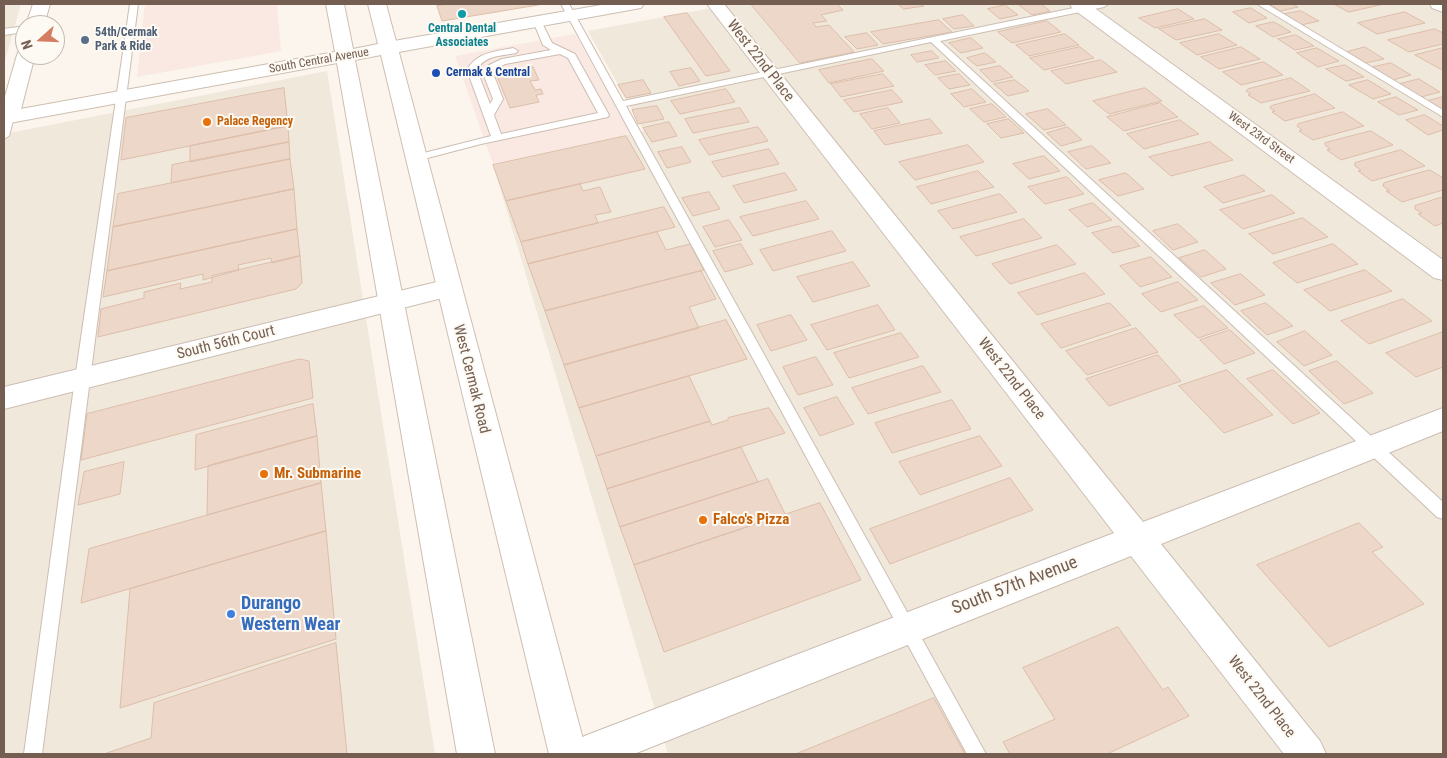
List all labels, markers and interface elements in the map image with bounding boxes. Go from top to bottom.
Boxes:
marker: Central Dental Associates [456,8,468,20]
north arrow [15,15,65,65]
street label: West 22nd Place [722,17,798,105]
place label: Central Dental Associates [428,22,496,50]
place label: 54th/Cermak Park & Ride [95,26,158,54]
marker: 54th/Cermak Park & Ride [79,34,91,46]
text: N [18,38,36,52]
street label: South Central Avenue [268,45,370,77]
place label: Cermak & Central [446,66,530,80]
marker: Cermak & Central [430,67,442,79]
street label: West 23rd Street [1225,109,1297,167]
place label: Palace Regency [217,115,293,129]
marker: Palace Regency [201,116,213,128]
street label: South 56th Court [175,322,277,364]
street label: West Cermak Road [449,323,493,435]
street label: West 22nd Place [973,335,1049,423]
place label: Mr. Submarine [274,465,361,483]
marker: Mr. Submarine [258,468,270,480]
place label: Falco's Pizza [713,511,789,529]
marker: Falco's Pizza [697,514,709,526]
street label: South 57th Avenue [949,552,1081,620]
place label: Durango Western Wear [241,593,340,636]
marker: Durango Western Wear [225,608,237,620]
street label: West 22nd Place [1223,653,1299,741]

